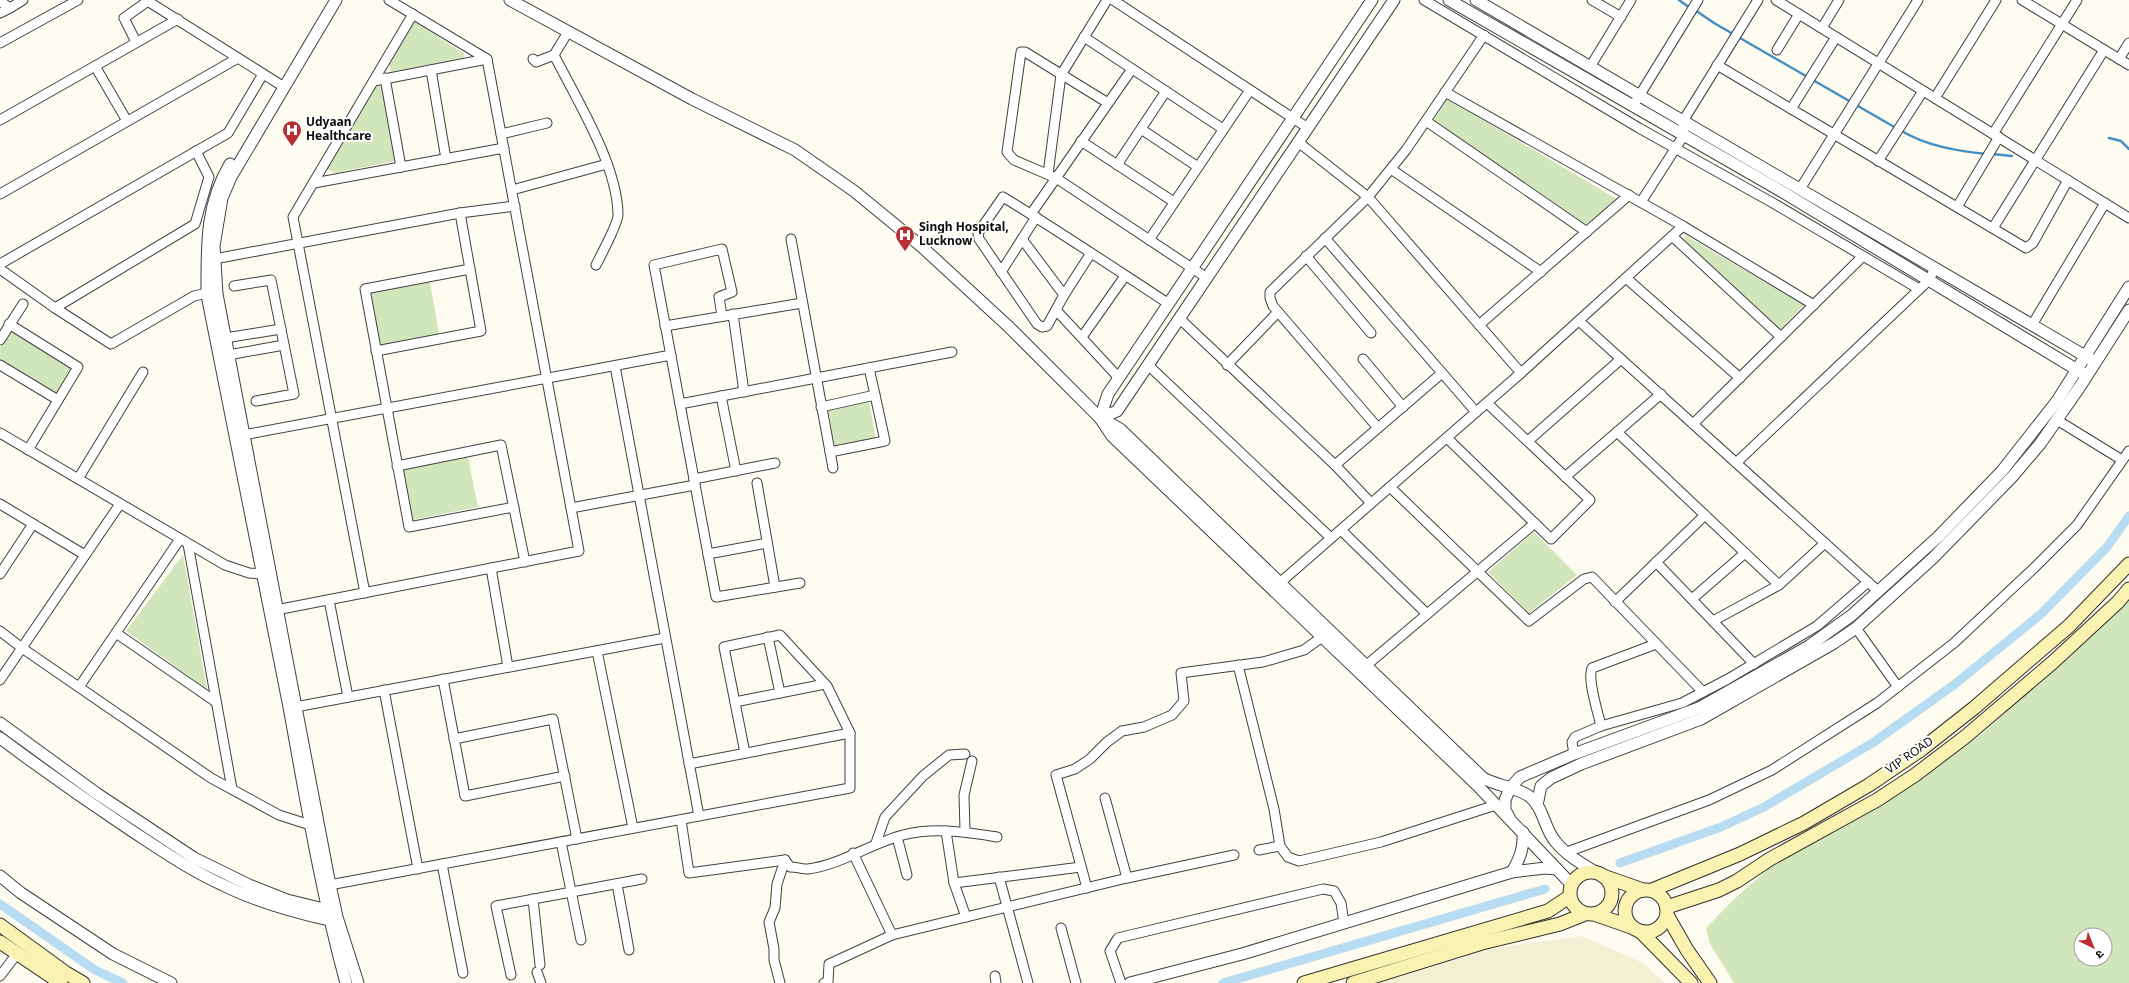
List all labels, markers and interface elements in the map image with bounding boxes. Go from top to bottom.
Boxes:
place label: Udyaan Healthcare [306,115,372,145]
hospital icon: Udyaan Healthcare [281,119,303,147]
place label: Singh Hospital, Lucknow [919,220,1009,250]
hospital icon: Singh Hospital, Lucknow [894,224,916,252]
street label: VIP ROAD [1883,734,1937,778]
north arrow [2073,927,2113,967]
text: उ [2092,946,2106,961]

